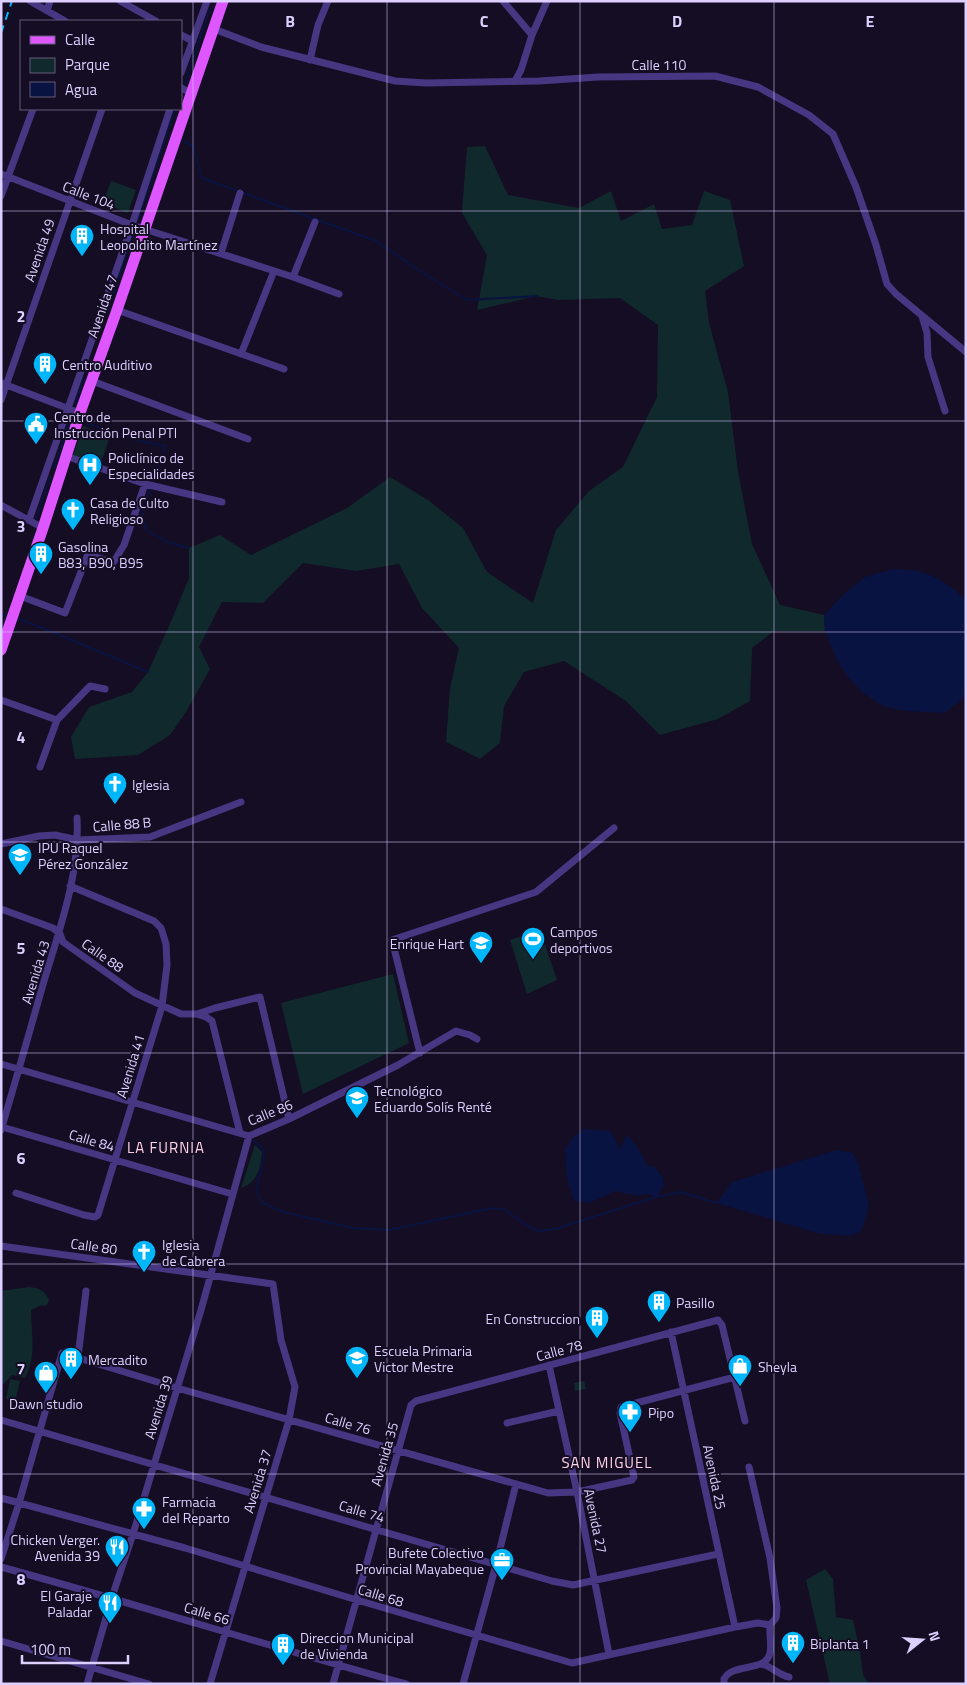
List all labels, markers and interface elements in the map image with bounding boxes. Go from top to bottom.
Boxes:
text: B [285,9,295,33]
text: C [480,9,489,33]
text: D [672,9,682,33]
text: E [866,9,875,33]
legend [20,20,182,110]
text: Calle [65,28,95,51]
text: Parque [65,53,110,76]
street label: Calle 110 [632,54,687,75]
text: Agua [65,78,97,101]
street label: Calle 104 [60,175,118,215]
street label: Avenida 49 [18,215,60,284]
place label: Hospital Leopoldito Martínez [100,218,218,255]
building icon: Hospital Leopoldito Martínez [69,223,95,257]
street label: Avenida 47 [81,272,123,340]
text: 2 [17,304,25,328]
building icon: Centro Auditivo [32,351,58,385]
place label: Centro Auditivo [62,354,152,375]
place label: Centro de Instrucción Penal PTI [54,406,177,443]
public building icon: Centro de Instrucción Penal PTI [23,411,49,445]
place label: Policlínico de Especialidades [108,447,195,484]
hospital icon: Policlínico de Especialidades [77,452,103,486]
place label: Casa de Culto Religioso [90,492,169,529]
church icon: Casa de Culto Religioso [60,497,86,531]
text: 3 [17,514,25,538]
place label: Gasolina B83, B90, B95 [58,536,143,573]
building icon: Gasolina B83, B90, B95 [28,541,54,575]
text: 4 [17,725,26,749]
church icon: Iglesia [102,771,128,805]
place label: Iglesia [132,774,169,795]
street label: Calle 88 B [92,811,152,837]
place label: IPU Raquel Pérez González [38,837,128,874]
school or university icon: IPU Raquel Pérez González [7,842,33,876]
place label: Campos deportivos [550,921,613,958]
sports icon: Campos deportivos [520,926,546,960]
school or university icon: Enrique Hart [468,930,494,964]
street label: Calle 88 [78,933,128,977]
place label: Enrique Hart [390,933,464,954]
text: 5 [17,936,26,960]
street label: Avenida 43 [15,938,55,1006]
street label: Avenida 41 [110,1032,150,1100]
place label: Tecnológico Eduardo Solís Renté [374,1080,492,1117]
school or university icon: Tecnológico Eduardo Solís Renté [344,1085,370,1119]
street label: Calle 86 [244,1093,296,1131]
street label: Calle 84 [67,1123,118,1157]
district label: LA FURNIA [127,1136,205,1159]
text: 6 [17,1146,26,1170]
street label: Calle 80 [69,1232,119,1260]
place label: Iglesia de Cabrera [162,1234,225,1271]
church icon: Iglesia de Cabrera [131,1239,157,1273]
building icon: Pasillo [646,1289,672,1323]
place label: Pasillo [676,1292,715,1313]
building icon: En Construccion [584,1305,610,1339]
place label: En Construccion [485,1308,580,1329]
street label: Calle 78 [534,1334,585,1366]
place label: Escuela Primaria Victor Mestre [374,1340,472,1377]
school or university icon: Escuela Primaria Victor Mestre [344,1345,370,1379]
building icon: Mercadito [58,1346,84,1380]
place label: Mercadito [88,1349,147,1370]
shop icon: Sheyla [727,1353,753,1387]
place label: Sheyla [758,1356,797,1377]
text: 7 [17,1357,25,1381]
shop icon: Dawn studio [33,1360,59,1394]
street label: Avenida 39 [138,1372,178,1441]
place label: Dawn studio [9,1393,83,1414]
pharmacy icon: Pipo [617,1399,643,1433]
place label: Pipo [648,1402,674,1423]
street label: Calle 76 [323,1406,374,1440]
street label: Avenida 35 [365,1419,403,1488]
street label: Avenida 25 [698,1443,732,1511]
street label: Avenida 37 [237,1447,277,1515]
district label: SAN MIGUEL [561,1451,653,1474]
street label: Avenida 27 [579,1487,613,1555]
place label: Farmacia del Reparto [162,1491,230,1528]
street label: Calle 74 [337,1494,388,1528]
pharmacy icon: Farmacia del Reparto [131,1496,157,1530]
place label: Chicken Verger. Avenida 39 [11,1529,100,1566]
restaurant icon: Chicken Verger. Avenida 39 [104,1534,130,1568]
place label: Bufete Colectivo Provincial Mayabeque [355,1542,484,1579]
office icon: Bufete Colectivo Provincial Mayabeque [489,1547,515,1581]
text: 8 [17,1567,26,1591]
street label: Calle 68 [355,1578,407,1612]
place label: El Garaje Paladar [40,1585,92,1622]
restaurant icon: El Garaje Paladar [97,1590,123,1624]
street label: Calle 66 [181,1596,233,1630]
north arrow [897,1615,947,1665]
place label: Direccion Municipal de Vivienda [300,1627,414,1664]
text: N [923,1628,946,1644]
building icon: Biplanta 1 [780,1630,806,1664]
scale bar [22,1632,129,1664]
building icon: Direccion Municipal de Vivienda [270,1632,296,1666]
place label: Biplanta 1 [810,1633,870,1654]
text: 100 m [30,1638,71,1661]

